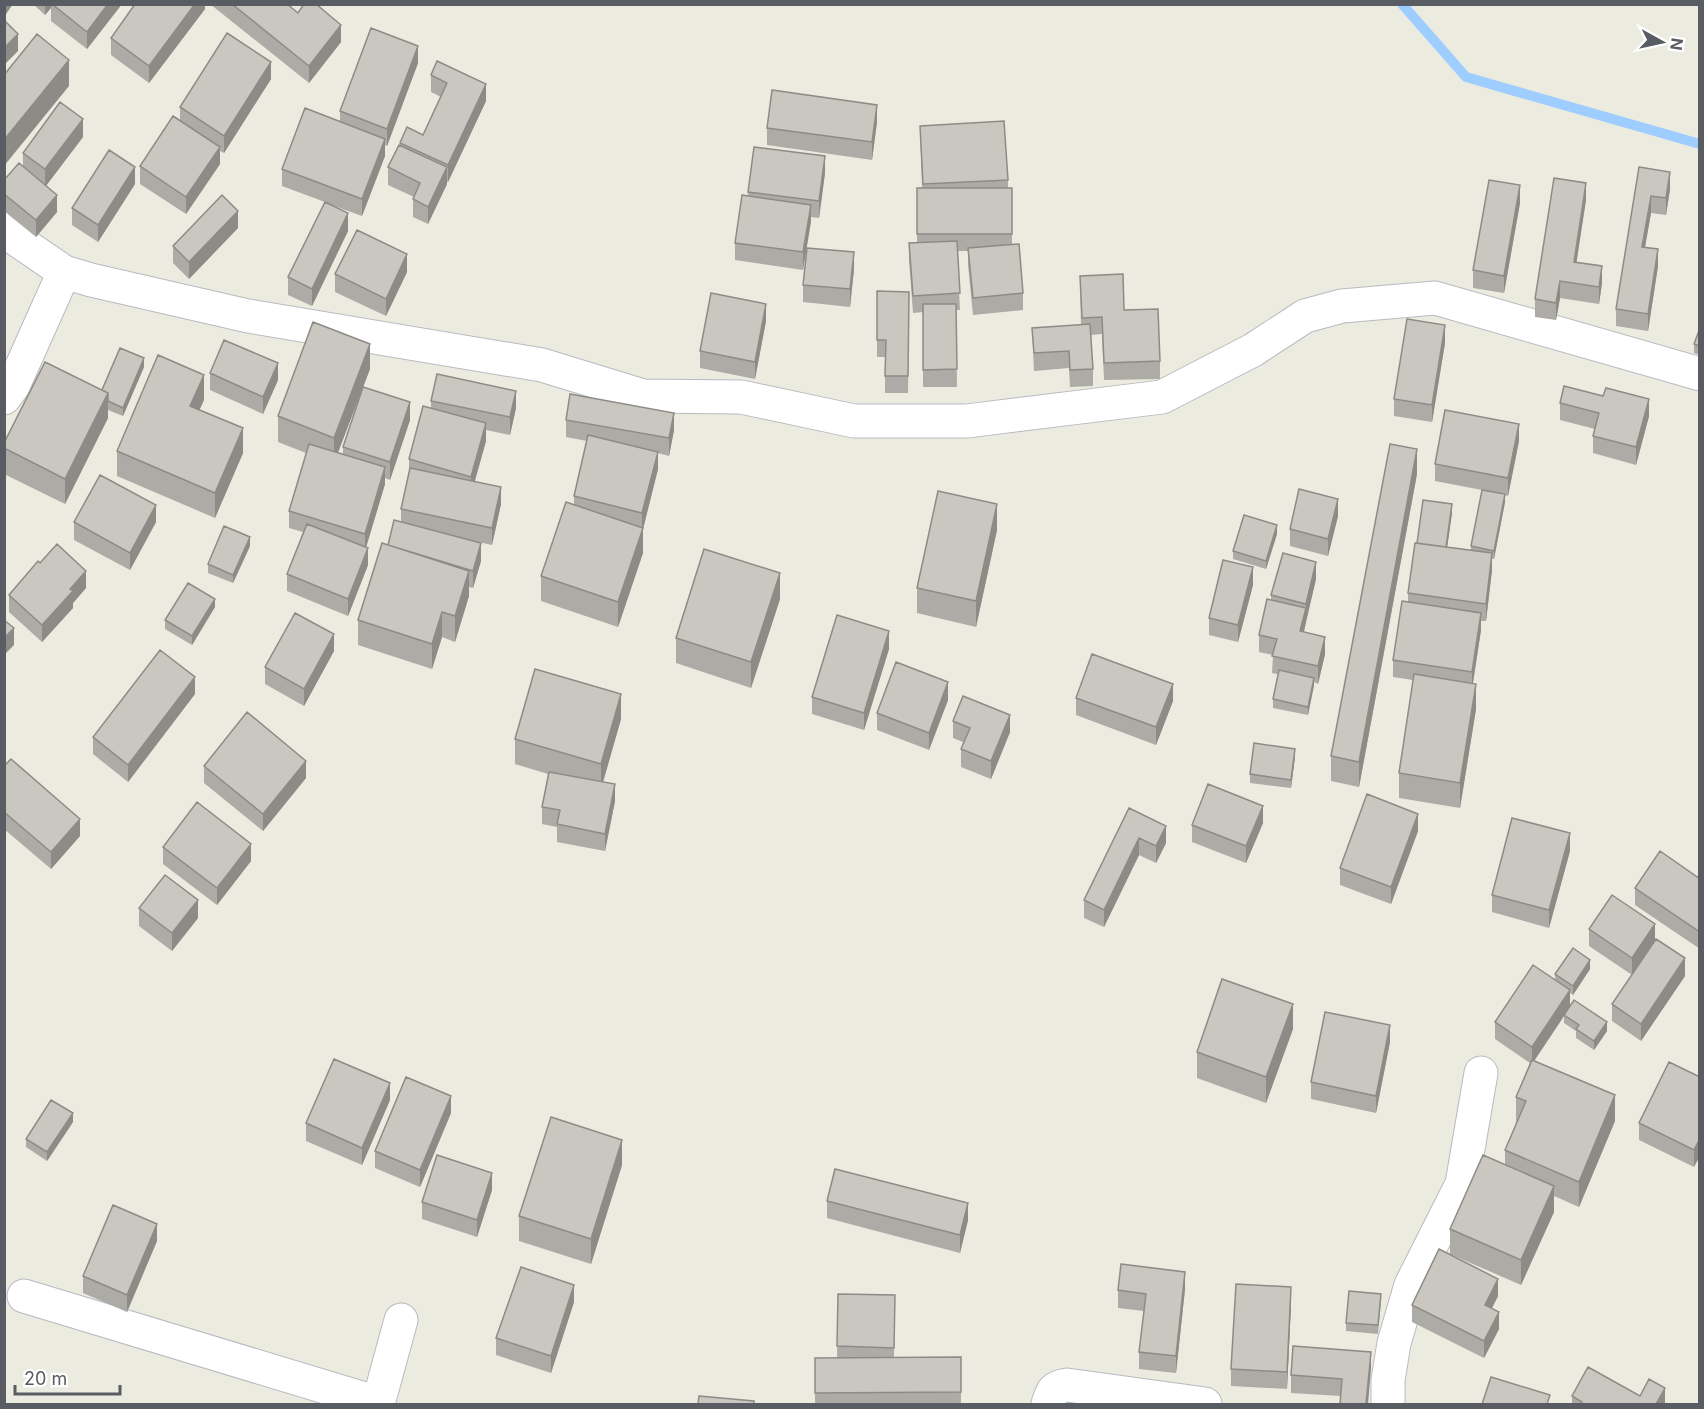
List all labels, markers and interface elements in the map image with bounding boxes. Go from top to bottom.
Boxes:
north arrow [1632,12,1692,72]
text: N [1666,37,1688,52]
scale bar [15,1358,120,1396]
text: 20 m [24,1368,67,1389]

